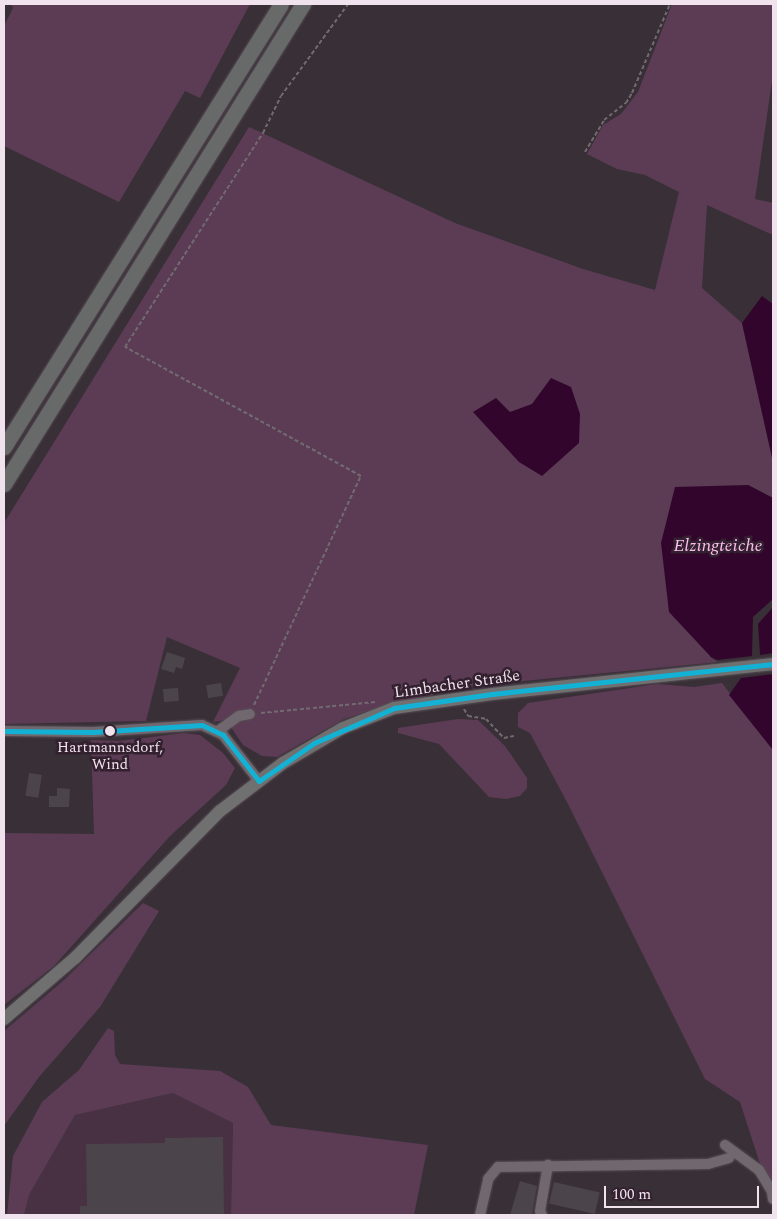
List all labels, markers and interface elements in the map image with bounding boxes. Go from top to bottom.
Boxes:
water label: Elzingteiche [673,535,763,557]
street label: Limbacher Straße [393,666,521,702]
marker: Hartmannsdorf, Wind [105,726,115,736]
place label: Hartmannsdorf, Wind [57,738,163,773]
scale bar [607,1176,762,1208]
text: 100 m [612,1183,651,1206]

